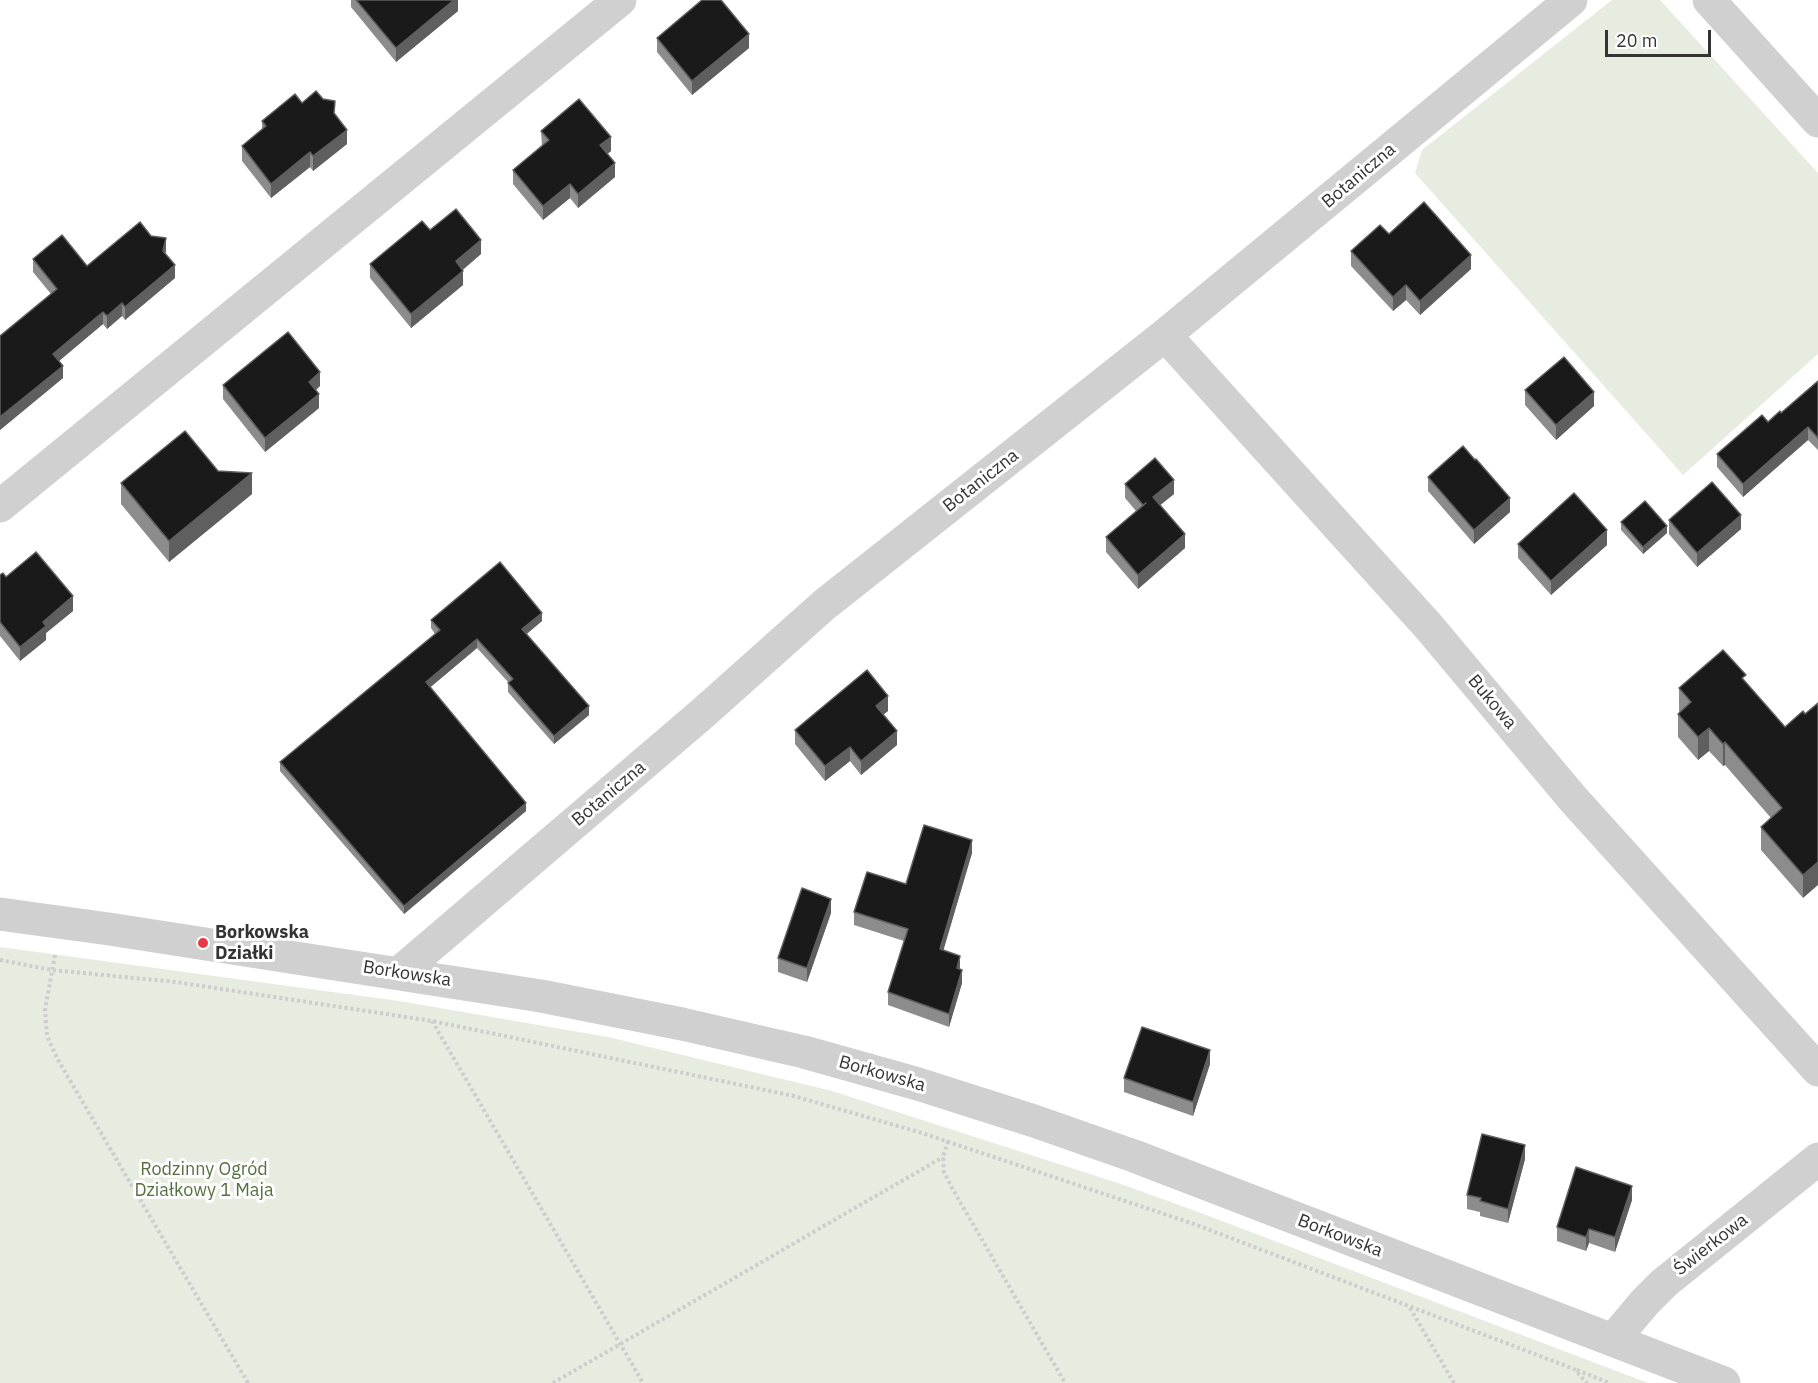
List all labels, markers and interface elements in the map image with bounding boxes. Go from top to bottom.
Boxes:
scale bar [1608,18,1714,56]
text: 20 m [1616,29,1658,52]
street label: Botaniczna [1318,139,1400,213]
street label: Botaniczna [939,445,1023,517]
street label: Bukowa [1463,670,1521,734]
street label: Botaniczna [568,757,650,831]
place label: Borkowska Działki [215,922,309,964]
marker: Borkowska Działki [196,936,210,950]
street label: Borkowska [361,956,453,992]
street label: Borkowska [836,1051,928,1097]
park label: Rodzinny Ogród Działkowy 1 Maja [134,1159,274,1202]
street label: Świerkowa [1670,1209,1752,1281]
street label: Borkowska [1295,1210,1385,1262]

